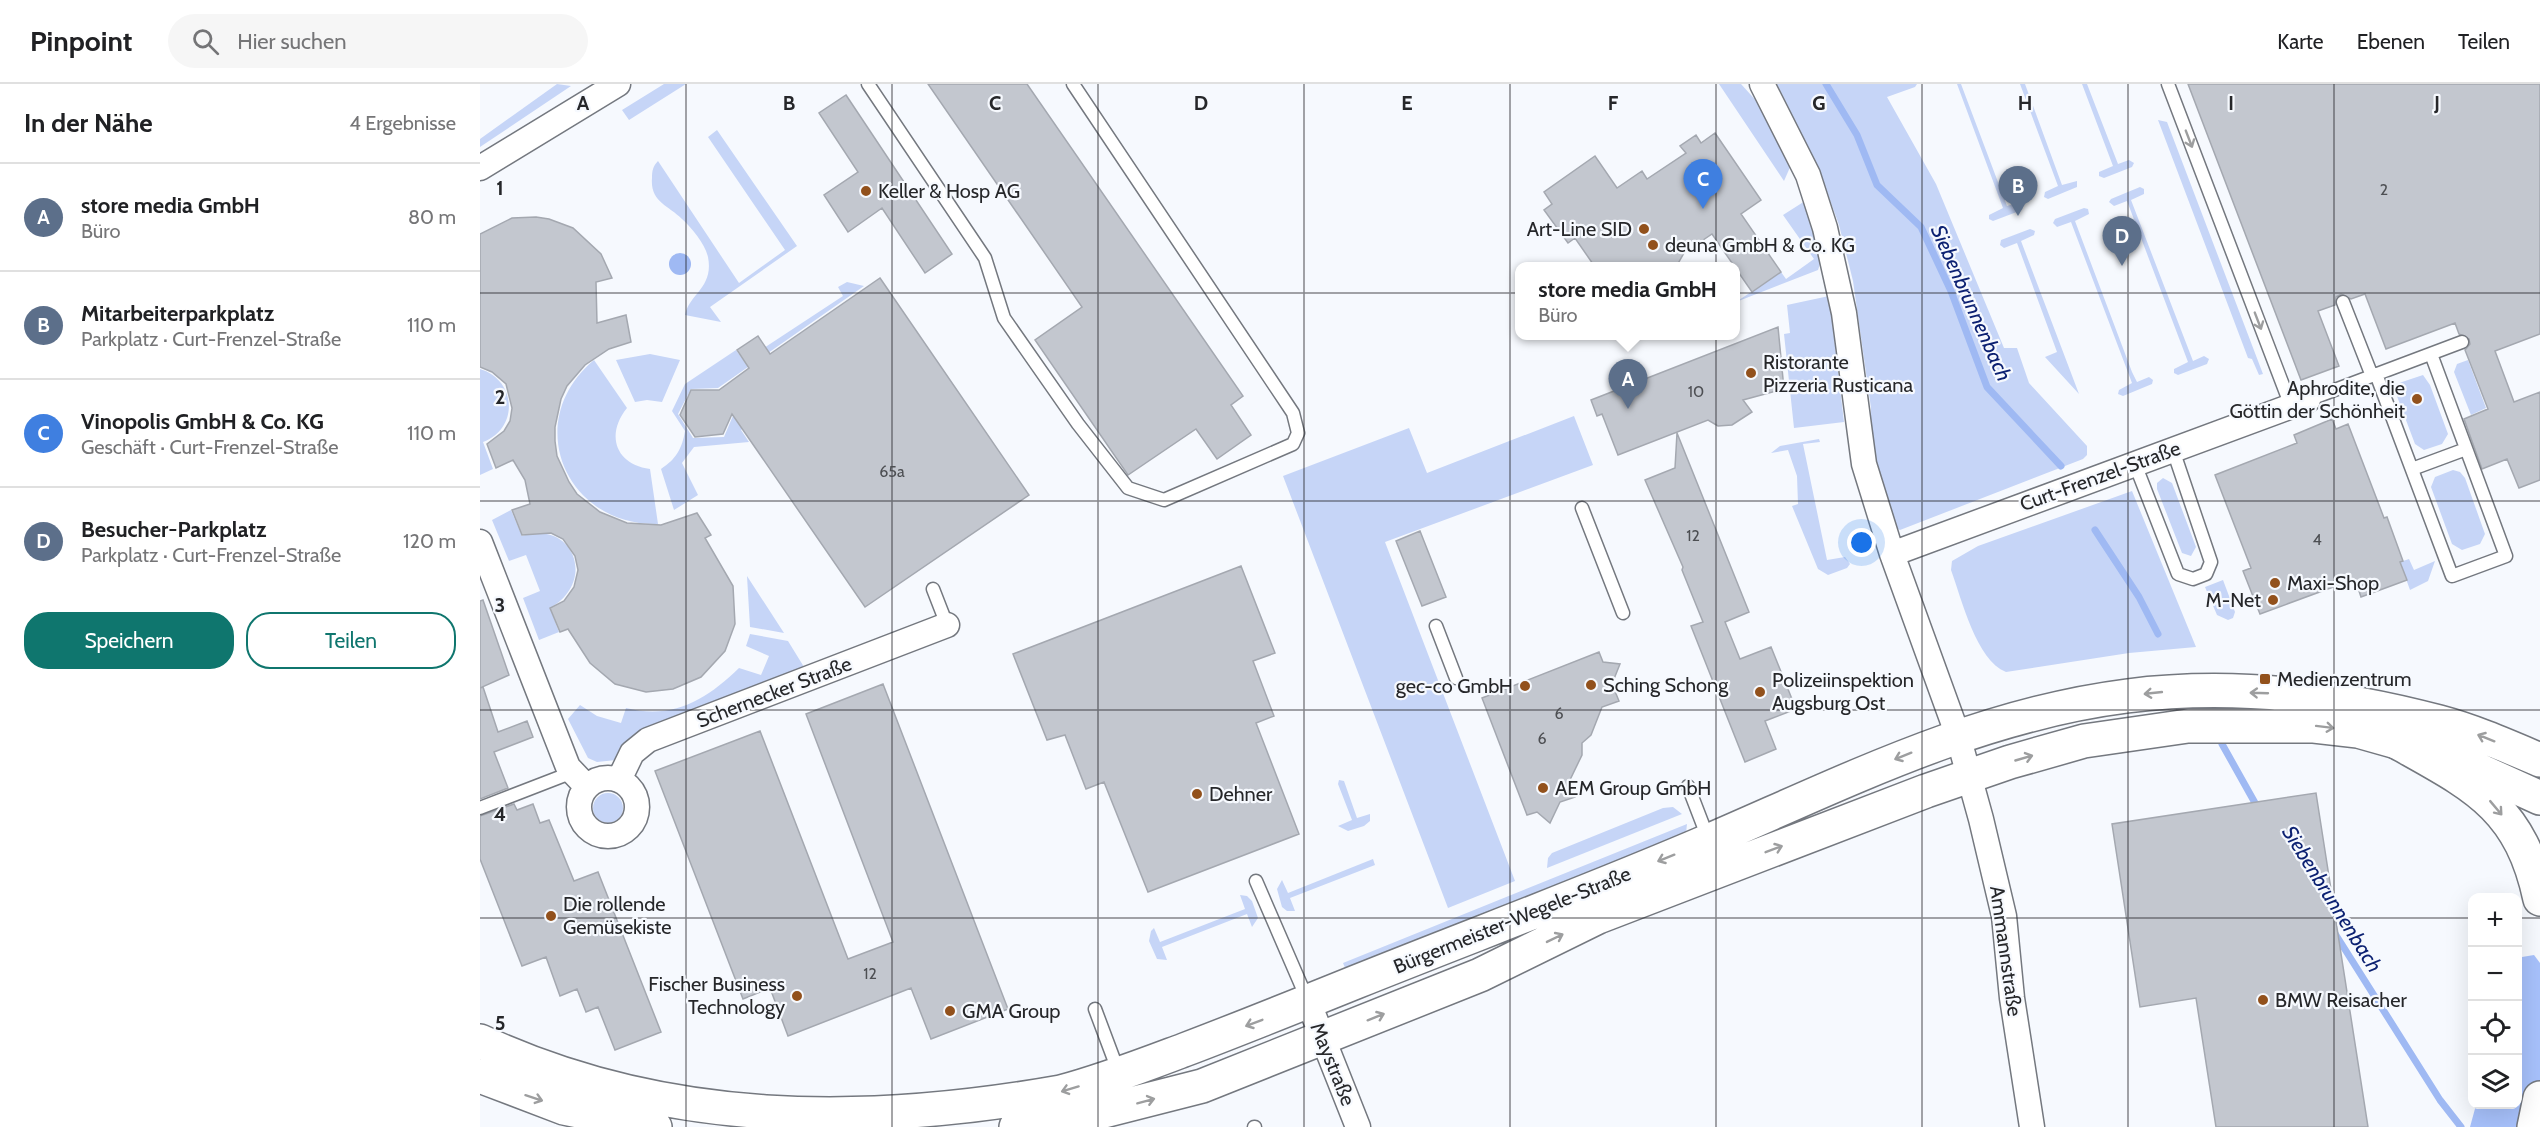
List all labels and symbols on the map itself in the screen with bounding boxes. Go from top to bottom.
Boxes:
text: A [577,91,590,115]
text: B [783,91,795,115]
text: C [989,91,1001,115]
text: D [1194,91,1208,115]
text: E [1401,91,1413,115]
text: F [1608,91,1619,115]
text: G [1812,91,1826,115]
text: H [2018,91,2032,115]
text: I [2228,91,2234,115]
text: J [2433,91,2440,115]
one-way arrow [2184,129,2195,148]
pin: C [1684,160,1722,209]
pin: B [1998,166,2038,216]
text: 1 [496,176,504,200]
place label: Keller & Hosp AG [878,179,1020,203]
house number: 2 [2380,180,2388,199]
marker: Keller & Hosp AG [859,184,873,198]
pin: D [2102,216,2142,266]
place label: Art-Line SID [1527,217,1632,241]
water label: Siebenbrunnenbach [1926,221,2017,385]
marker: Art-Line SID [1637,222,1651,236]
place label: deuna GmbH & Co. KG [1665,233,1855,257]
marker: deuna GmbH & Co. KG [1646,238,1660,252]
one-way arrow [2253,311,2264,330]
place label: Ristorante Pizzeria Rusticana [1763,350,1913,397]
pin: A [1608,360,1648,409]
marker: Ristorante Pizzeria Rusticana [1744,366,1758,380]
place label: Aphrodite, die Göttin der Schönheit [2229,376,2405,423]
house number: 10 [1688,382,1704,401]
text: 2 [495,385,505,409]
marker: Aphrodite, die Göttin der Schönheit [2410,392,2424,406]
street label: Curt-Frenzel-Straße [2016,436,2184,516]
house number: 65a [879,462,905,481]
house number: 12 [1686,526,1700,545]
your location [1847,528,1876,557]
house number: 4 [2312,530,2322,549]
place label: Maxi-Shop [2287,571,2379,595]
marker: Maxi-Shop [2268,576,2282,590]
place label: M-Net [2206,588,2261,612]
text: 3 [495,593,505,617]
marker: M-Net [2266,593,2280,607]
street label: Schernecker Straße [693,651,855,733]
place label: Medienzentrum [2277,667,2412,691]
place label: Polizeiinspektion Augsburg Ost [1772,668,1914,715]
marker: Medienzentrum [2258,672,2272,686]
place label: Sching Schong [1603,673,1729,697]
place label: gec-co GmbH [1396,674,1513,698]
marker: Sching Schong [1584,678,1598,692]
marker: gec-co GmbH [1518,679,1532,693]
marker: Polizeiinspektion Augsburg Ost [1753,685,1767,699]
one-way arrow [2250,687,2270,698]
one-way arrow [2144,688,2164,699]
house number: 6 [1554,704,1564,723]
one-way arrow [2314,722,2334,733]
house number: 6 [1537,729,1547,748]
one-way arrow [2477,732,2496,743]
one-way arrow [1894,751,1913,762]
one-way arrow [2014,752,2033,763]
place label: AEM Group GmbH [1555,776,1711,800]
marker: AEM Group GmbH [1536,781,1550,795]
place label: Dehner [1209,782,1273,806]
marker: Dehner [1190,787,1204,801]
one-way arrow [2489,800,2503,815]
text: 4 [494,802,506,826]
water label: Siebenbrunnenbach [2277,821,2388,977]
one-way arrow [1765,842,1783,853]
one-way arrow [1657,853,1676,864]
street label: Bürgermeister-Wegele-Straße [1390,861,1634,979]
street label: Ammannstraße [1985,884,2027,1018]
place label: Die rollende Gemüsekiste [563,892,672,939]
marker: Die rollende Gemüsekiste [544,909,558,923]
one-way arrow [1545,932,1563,943]
house number: 12 [863,964,877,983]
place label: Fischer Business Technology [648,972,785,1019]
place label: BMW Reisacher [2275,988,2407,1012]
marker: Fischer Business Technology [790,989,804,1003]
marker: BMW Reisacher [2256,993,2270,1007]
place label: GMA Group [962,999,1061,1023]
marker: GMA Group [943,1004,957,1018]
text: 5 [495,1011,505,1035]
one-way arrow [1367,1011,1385,1022]
one-way arrow [1245,1018,1264,1029]
street label: Maystraße [1305,1019,1361,1109]
one-way arrow [1061,1084,1080,1095]
one-way arrow [524,1093,543,1104]
one-way arrow [1136,1095,1155,1107]

